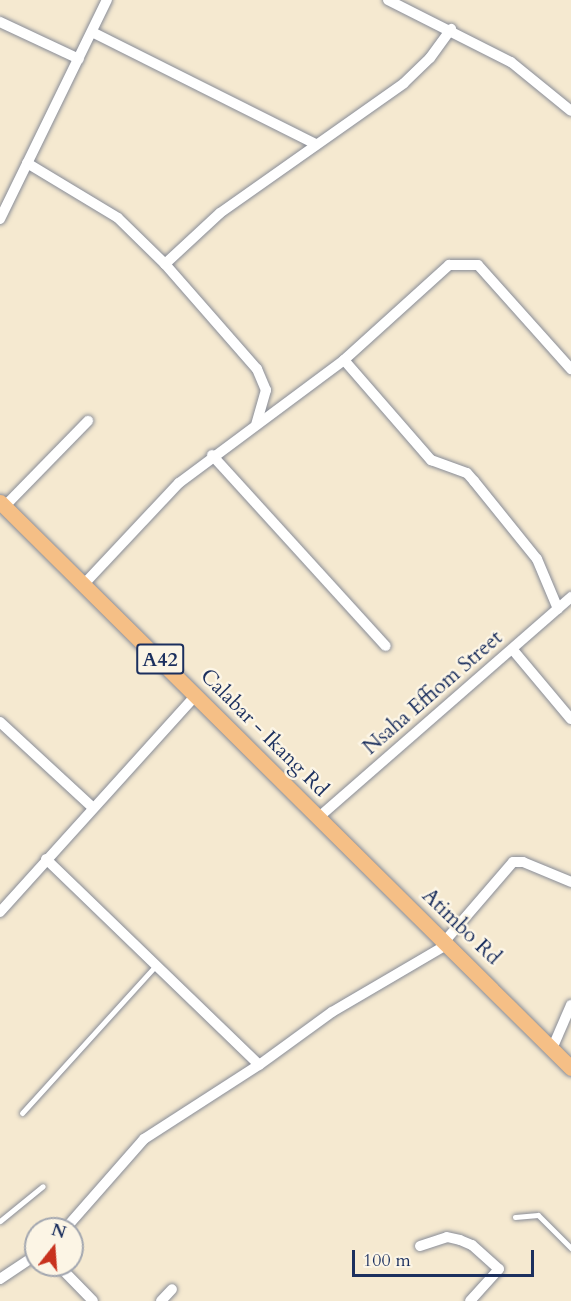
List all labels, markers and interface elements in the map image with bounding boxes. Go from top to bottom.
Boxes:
street label: Nsaha Effiom Street [358,626,508,760]
road number: A42 [136,642,184,676]
street label: Calabar - Ikang Rd [195,664,333,802]
street label: Atimbo Rd [417,883,505,971]
north arrow [24,1217,84,1277]
text: N [49,1219,69,1244]
scale bar [355,1238,536,1276]
text: 100 m [363,1248,411,1273]

